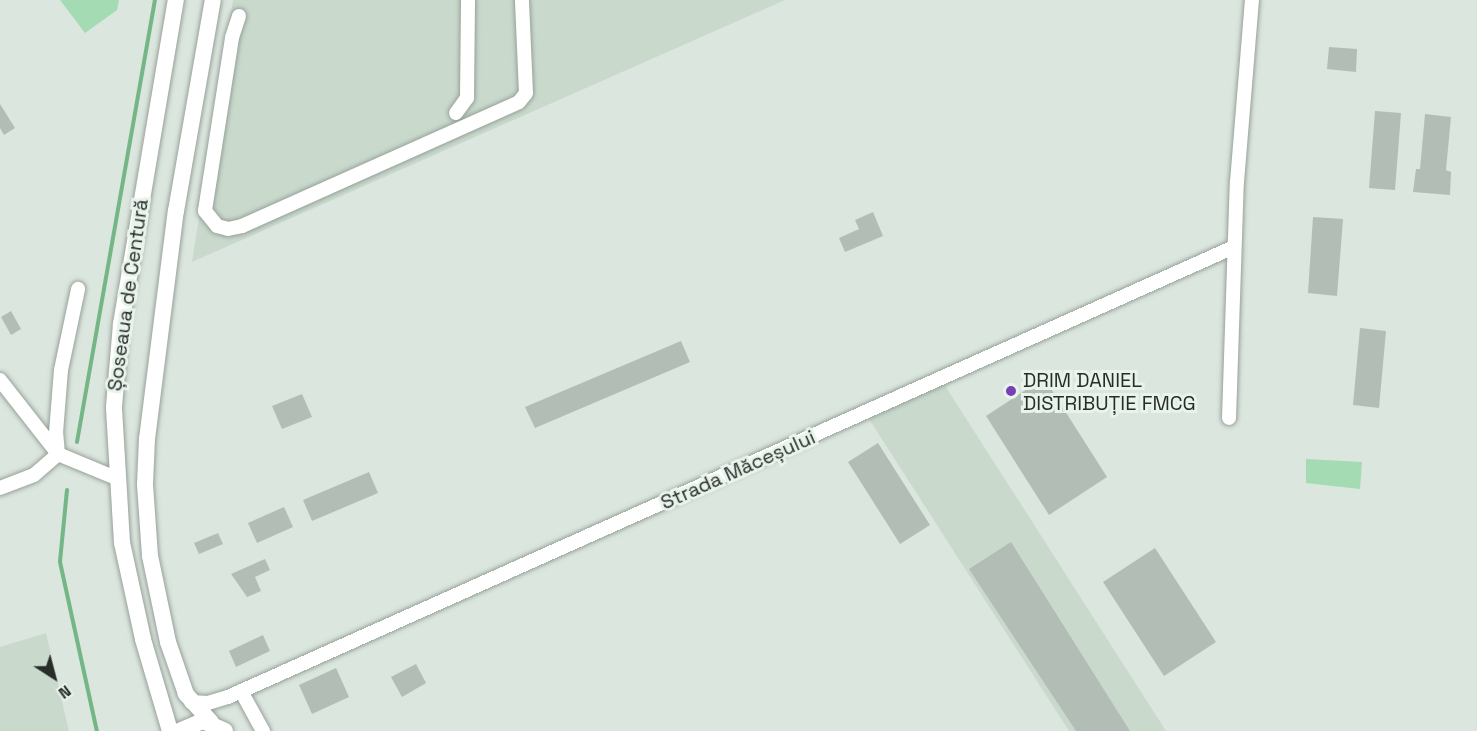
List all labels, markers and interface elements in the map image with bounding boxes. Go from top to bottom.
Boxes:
street label: Șoseaua de Centură [103,197,153,393]
place label: DRIM DANIEL DISTRIBUȚIE FMCG [1023,368,1196,415]
marker: DRIM DANIEL DISTRIBUȚIE FMCG [1004,384,1018,398]
street label: Strada Măceșului [657,425,819,515]
north arrow [24,647,84,707]
text: N [54,680,75,704]

